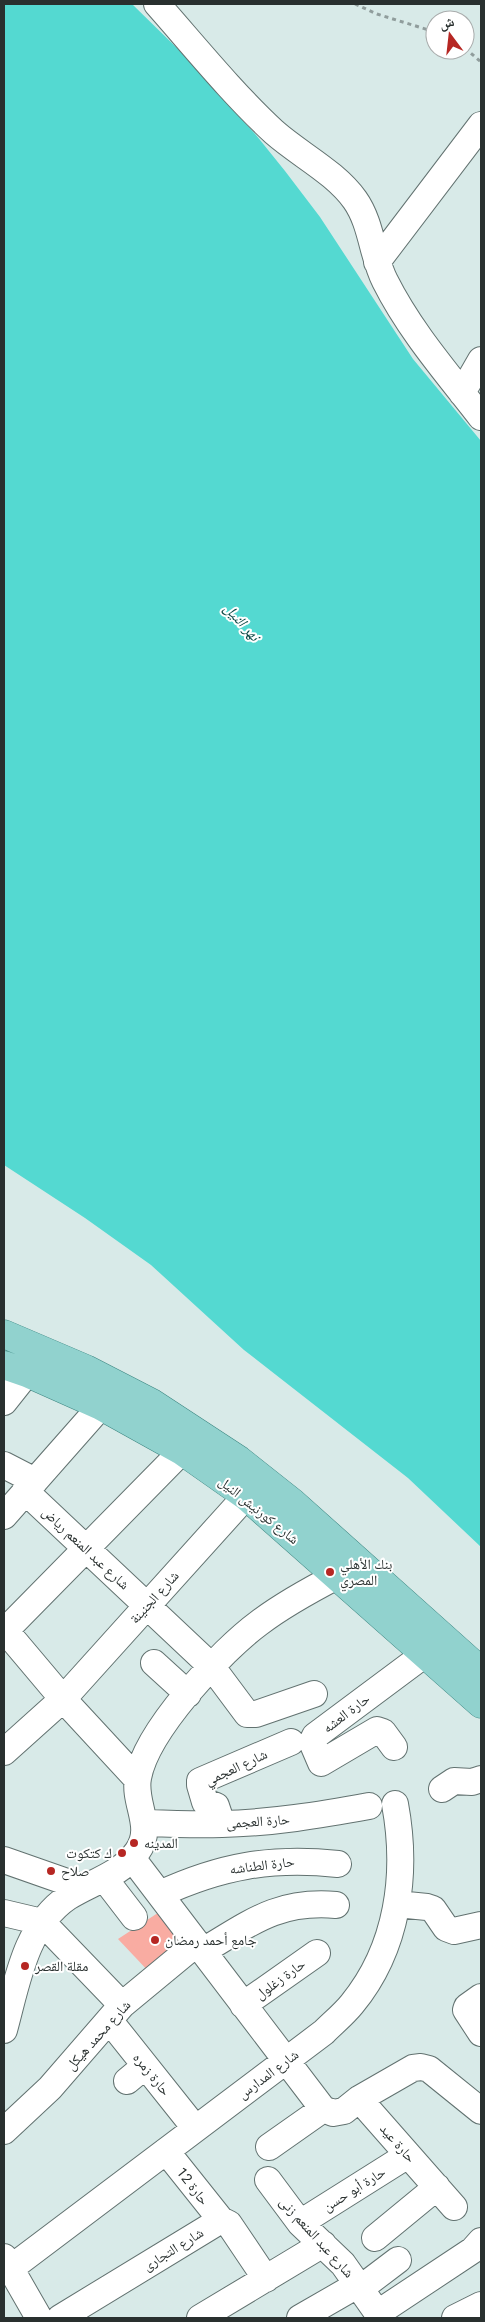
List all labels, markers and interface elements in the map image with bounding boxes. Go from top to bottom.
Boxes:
north arrow [425,10,475,60]
text: ش [437,13,456,33]
water label: نهر النيل [220,599,266,647]
street label: شارع كورنيش النيل [215,1473,302,1549]
street label: شارع عبد المنعم رياض [38,1504,133,1594]
place label: بنك الأهلي المصري [340,1556,393,1592]
marker: بنك الأهلي المصري [324,1566,336,1578]
street label: شارع الجنينة [126,1567,183,1628]
street label: حارة العشه [319,1690,373,1737]
street label: شارع العجمي [202,1746,271,1792]
street label: حارة العجمى [226,1811,291,1832]
place label: المدينه [144,1835,178,1851]
marker: المدينه [128,1837,140,1849]
place label: ك كتكوت [66,1845,112,1862]
marker: ك كتكوت [116,1847,128,1859]
street label: حارة الطناشه [229,1853,296,1878]
place label: صلاح [61,1863,89,1881]
marker: صلاح [45,1865,57,1877]
place label: جامع أحمد رمضان [165,1932,257,1950]
marker: جامع أحمد رمضان [149,1934,161,1946]
street label: حارة زغلول [252,1955,309,2003]
place label: مقلة القصر [34,1958,88,1975]
marker: مقلة القصر [19,1960,31,1972]
street label: شارع محمد هيكل [62,1997,135,2075]
street label: شارع المدارس [235,2046,303,2104]
street label: حارة زمره [129,2049,174,2099]
street label: حارة عيد [376,2120,419,2166]
street label: حارة أبو حسن [320,2163,389,2215]
street label: حارة 12 [173,2164,213,2208]
street label: شارع عبد المنعم زنى [275,2193,357,2282]
street label: شارع التجارى [140,2224,207,2276]

